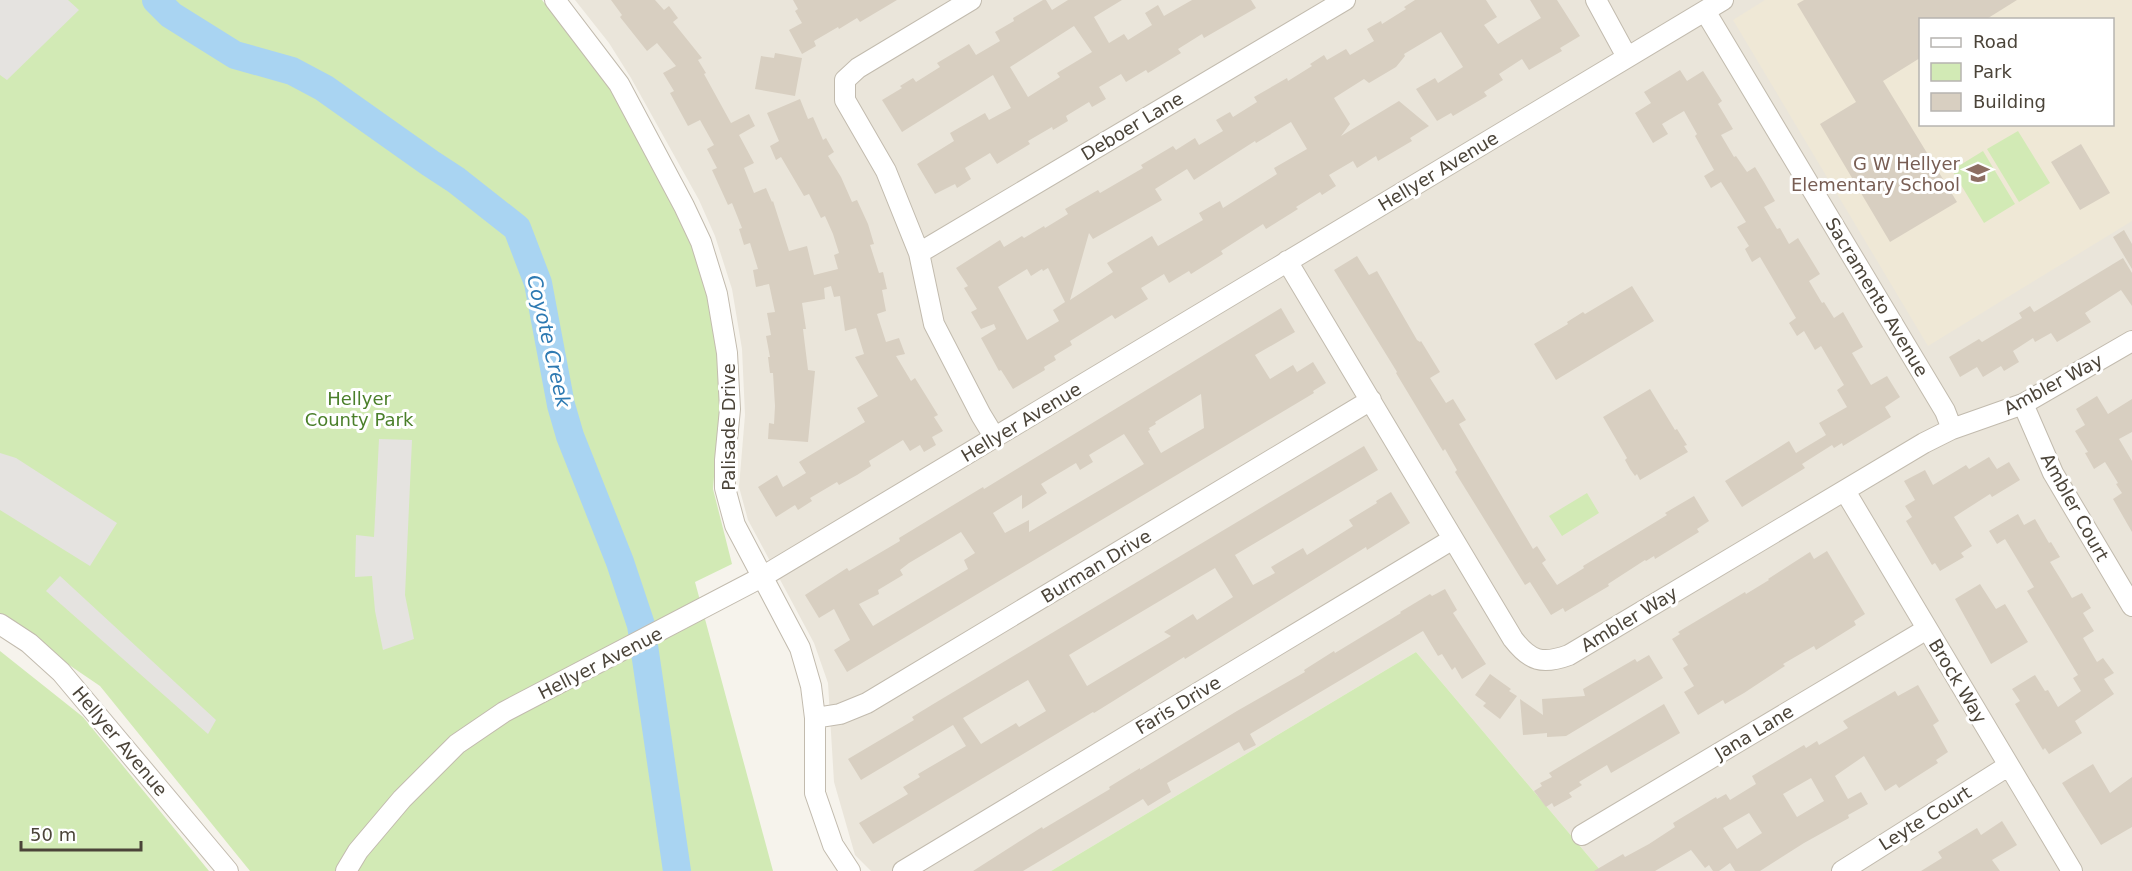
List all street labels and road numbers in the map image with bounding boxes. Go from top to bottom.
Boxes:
street label: Deboer Lane [1077,87,1187,165]
street label: Hellyer Avenue [1374,127,1502,215]
street label: Sacramento Avenue [1821,214,1933,380]
street label: Ambler Way [2000,349,2106,419]
street label: Palisade Drive [718,363,739,491]
street label: Hellyer Avenue [957,378,1085,466]
street label: Ambler Court [2037,449,2113,565]
street label: Burman Drive [1037,525,1155,607]
street label: Ambler Way [1577,582,1681,656]
street label: Hellyer Avenue [534,623,666,703]
street label: Brock Way [1925,635,1992,727]
street label: Faris Drive [1132,671,1224,739]
street label: Hellyer Avenue [68,682,172,800]
street label: Jana Lane [1710,700,1797,764]
street label: Leyte Court [1875,781,1975,855]

